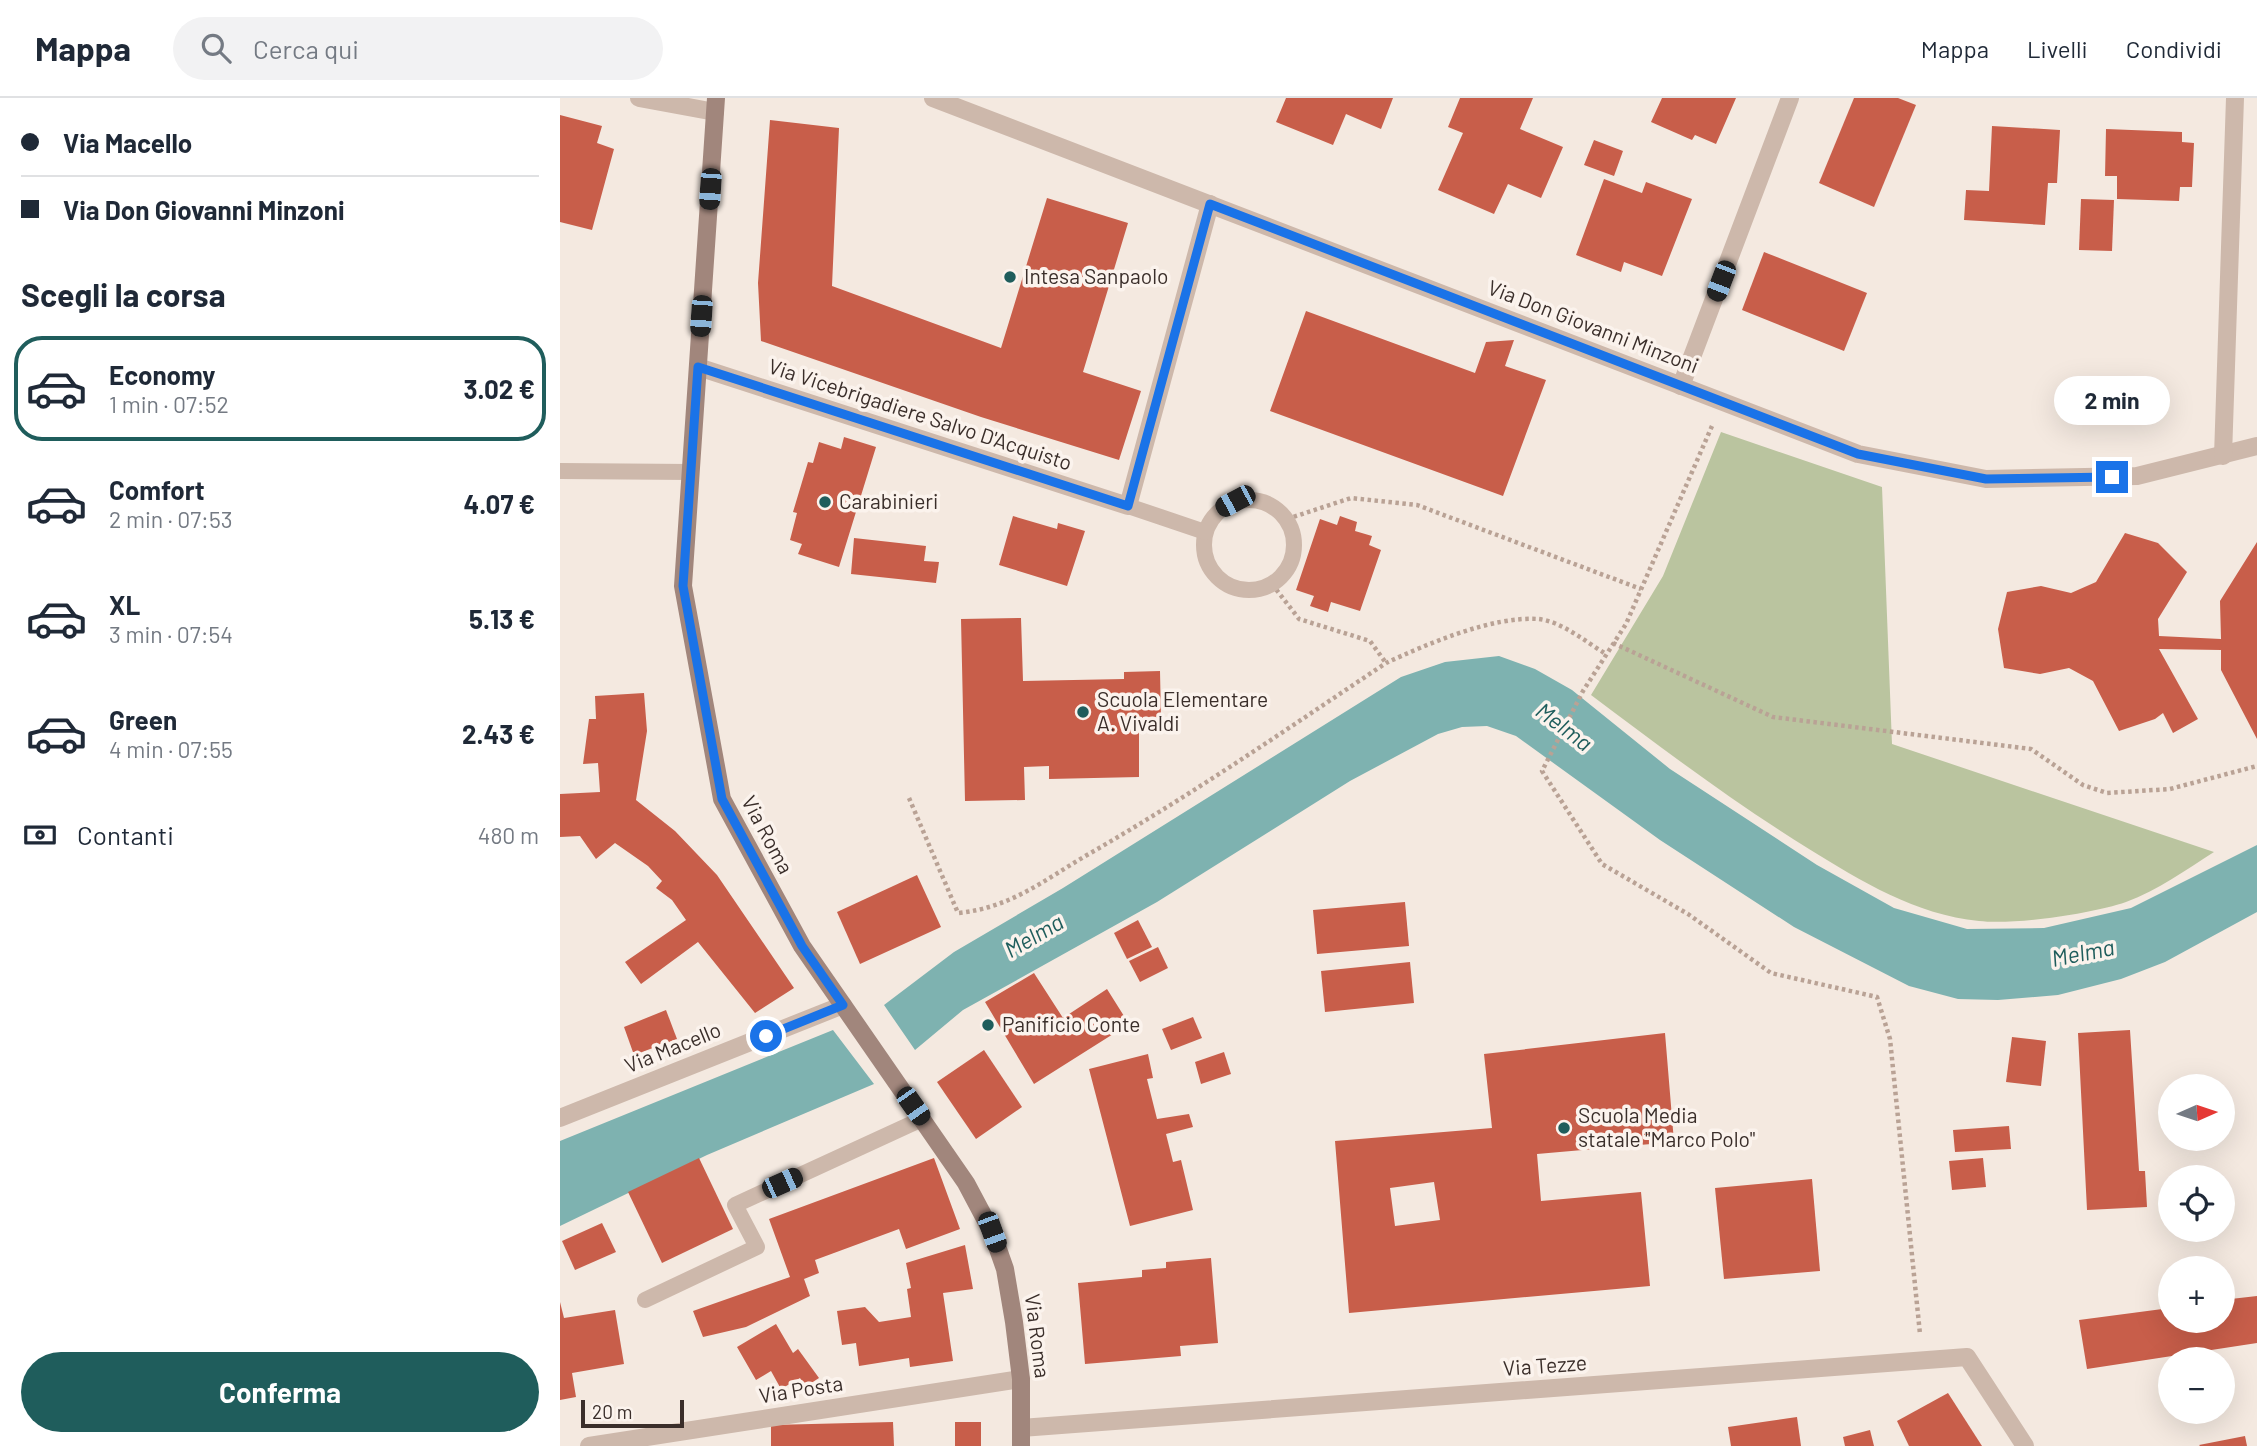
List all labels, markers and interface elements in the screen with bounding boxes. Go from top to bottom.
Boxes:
search box [173,17,663,80]
text: Mappa [35,28,131,68]
icon: search [197,29,235,67]
text: Cerca qui [253,33,359,64]
text: Mappa [1921,34,1989,63]
text: Livelli [2027,34,2088,63]
text: Condividi [2126,34,2222,63]
text: Via Macello [63,127,192,158]
car [699,167,722,211]
text: Via Don Giovanni Minzoni [63,194,345,225]
car [1704,258,1739,304]
place label: Intesa Sanpaolo [1024,263,1168,288]
marker: Intesa Sanpaolo [1002,269,1018,285]
street label: Via Don Giovanni Minzoni [1485,274,1702,377]
text: Scegli la corsa [21,275,226,313]
car [690,294,713,338]
street label: Via Vicebrigadiere Salvo D'Acquisto [765,353,1075,475]
icon: car [25,357,88,420]
text: Economy [109,359,215,390]
text: 3.02 € [464,373,535,404]
callout: 2 min [2054,376,2170,424]
text: 2 min [2084,386,2140,414]
text: 1 min · 07:52 [109,390,229,418]
route end [2096,461,2128,493]
icon: car [25,472,88,535]
text: Comfort [109,474,205,505]
car [1212,482,1259,520]
text: 4.07 € [464,488,535,519]
place label: Carabinieri [839,488,938,513]
marker: Carabinieri [817,494,833,510]
text: 2 min · 07:53 [109,505,233,533]
icon: car [25,587,88,650]
text: XL [109,589,140,620]
text: 5.13 € [469,603,535,634]
text: 3 min · 07:54 [109,620,233,648]
place label: Scuola Elementare A. Vivaldi [1097,686,1268,735]
water label: Melma [1531,696,1598,757]
icon: car [25,702,88,765]
text: Green [109,704,177,735]
marker: Scuola Elementare A. Vivaldi [1075,704,1091,720]
text: 2.43 € [462,718,535,749]
text: 4 min · 07:55 [109,735,233,763]
street label: Via Roma [737,791,799,878]
icon: cash [21,816,59,854]
text: Contanti [77,819,174,850]
text: 480 m [478,821,539,849]
water label: Melma [999,907,1068,963]
water label: Melma [2049,932,2117,972]
place label: Panificio Conte [1002,1011,1141,1036]
street label: Via Macello [621,1016,724,1077]
marker: Panificio Conte [980,1017,996,1033]
route start [750,1020,782,1052]
north arrow [2158,1074,2235,1152]
map controls [2158,1074,2235,1424]
car [893,1083,934,1129]
place label: Scuola Media statale "Marco Polo" [1578,1102,1755,1151]
marker: Scuola Media statale "Marco Polo" [1556,1120,1572,1136]
car [759,1165,806,1201]
button: locate [2158,1165,2235,1242]
car [975,1209,1010,1255]
button: + [2158,1256,2235,1333]
street label: Via Roma [1021,1292,1056,1380]
button: − [2158,1347,2235,1424]
street label: Via Tezze [1502,1349,1588,1380]
button: Conferma [21,1352,539,1432]
street label: Via Posta [757,1370,845,1407]
scale bar [581,1397,684,1429]
text: 20 m [592,1400,632,1423]

